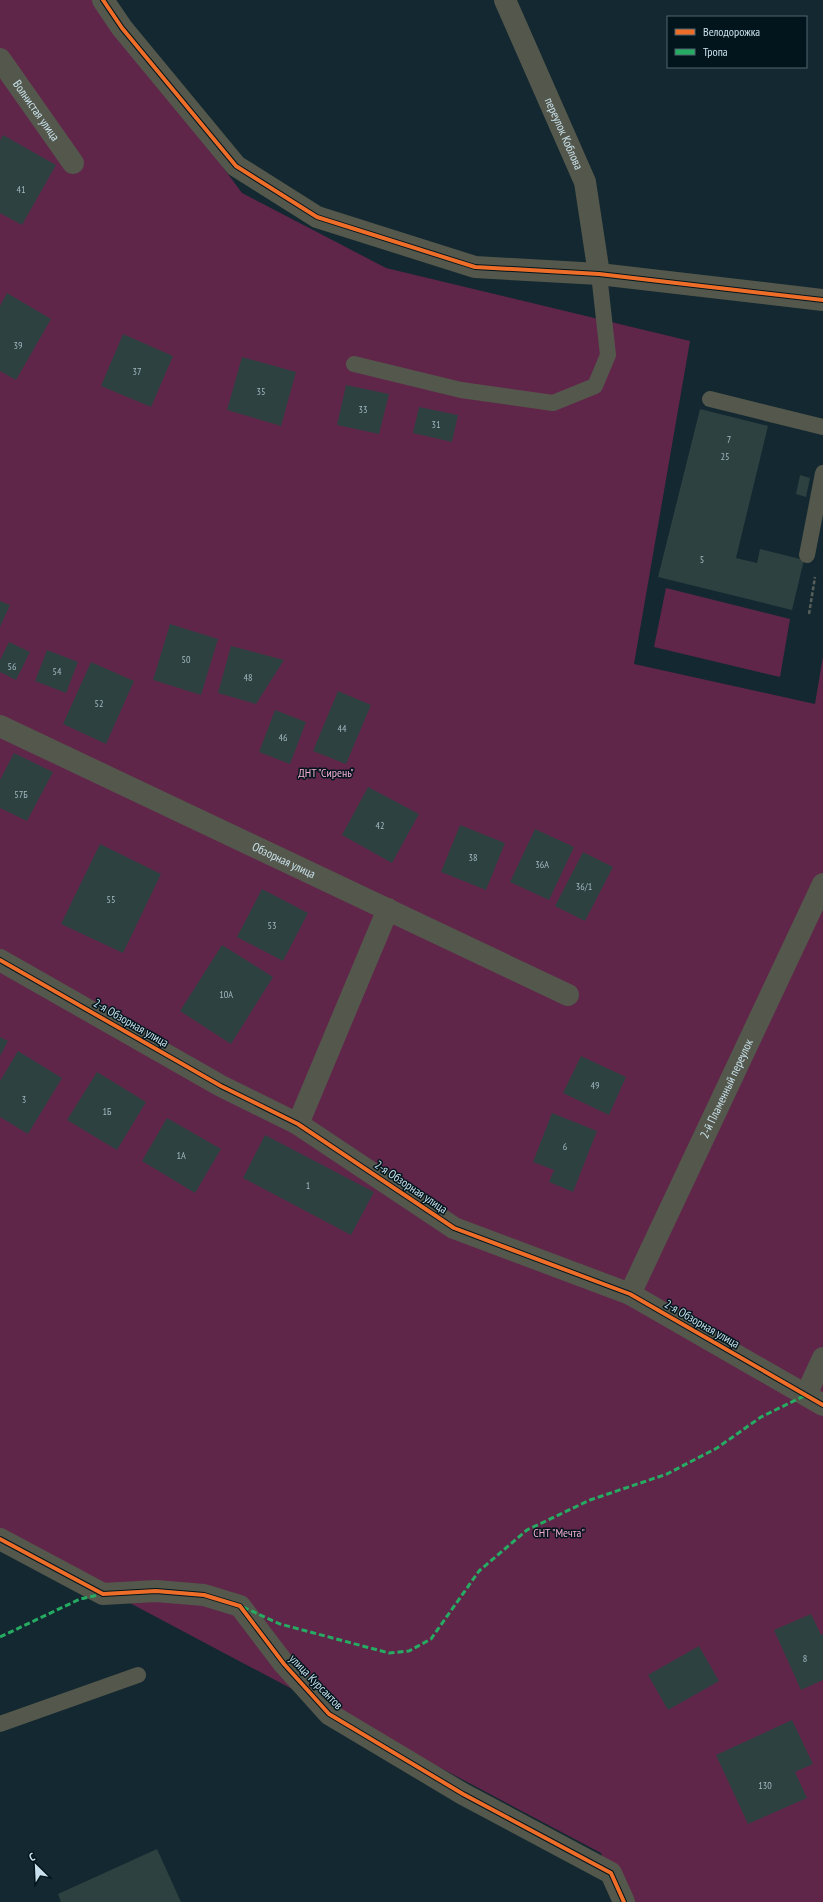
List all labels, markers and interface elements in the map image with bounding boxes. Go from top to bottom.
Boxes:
legend [667,16,807,68]
text: Велодорожка [703,24,760,39]
text: Тропа [703,44,728,59]
street label: Волнистая улица [10,77,63,144]
street label: переулок Коблова [542,95,587,172]
house number: 41 [17,183,26,196]
house number: 39 [14,339,23,352]
house number: 37 [133,365,142,378]
house number: 35 [257,385,266,398]
house number: 33 [359,403,368,416]
house number: 31 [432,418,441,431]
house number: 7 [727,433,731,446]
house number: 25 [721,450,730,463]
house number: 5 [700,553,704,566]
house number: 50 [182,653,191,666]
house number: 56 [8,660,17,673]
house number: 54 [53,665,62,678]
house number: 48 [244,671,253,684]
house number: 52 [95,697,104,710]
house number: 44 [338,722,347,735]
house number: 46 [279,731,288,744]
park label: ДНТ "Сирень" [298,765,354,780]
house number: 57Б [14,788,28,801]
house number: 42 [376,819,385,832]
street label: Обзорная улица [250,839,318,881]
house number: 38 [469,851,478,864]
house number: 36А [535,858,549,871]
house number: 36/1 [576,880,592,893]
house number: 55 [107,893,116,906]
house number: 53 [268,919,277,932]
house number: 10А [219,988,233,1001]
street label: 2-я Обзорная улица [91,995,172,1050]
street label: 2-й Пламенный переулок [696,1036,756,1140]
house number: 49 [591,1079,600,1092]
house number: 3 [22,1093,26,1106]
house number: 1Б [103,1105,112,1118]
house number: 6 [563,1140,568,1153]
house number: 1А [176,1149,186,1162]
street label: 2-я Обзорная улица [372,1157,451,1216]
house number: 1 [306,1179,310,1192]
street label: 2-я Обзорная улица [662,1296,743,1351]
park label: СНТ "Мечта" [533,1525,585,1540]
street label: улица Курсантов [286,1651,346,1712]
house number: 8 [803,1652,807,1665]
house number: 130 [758,1779,772,1792]
north arrow [16,1846,56,1886]
text: С [27,1849,37,1864]

